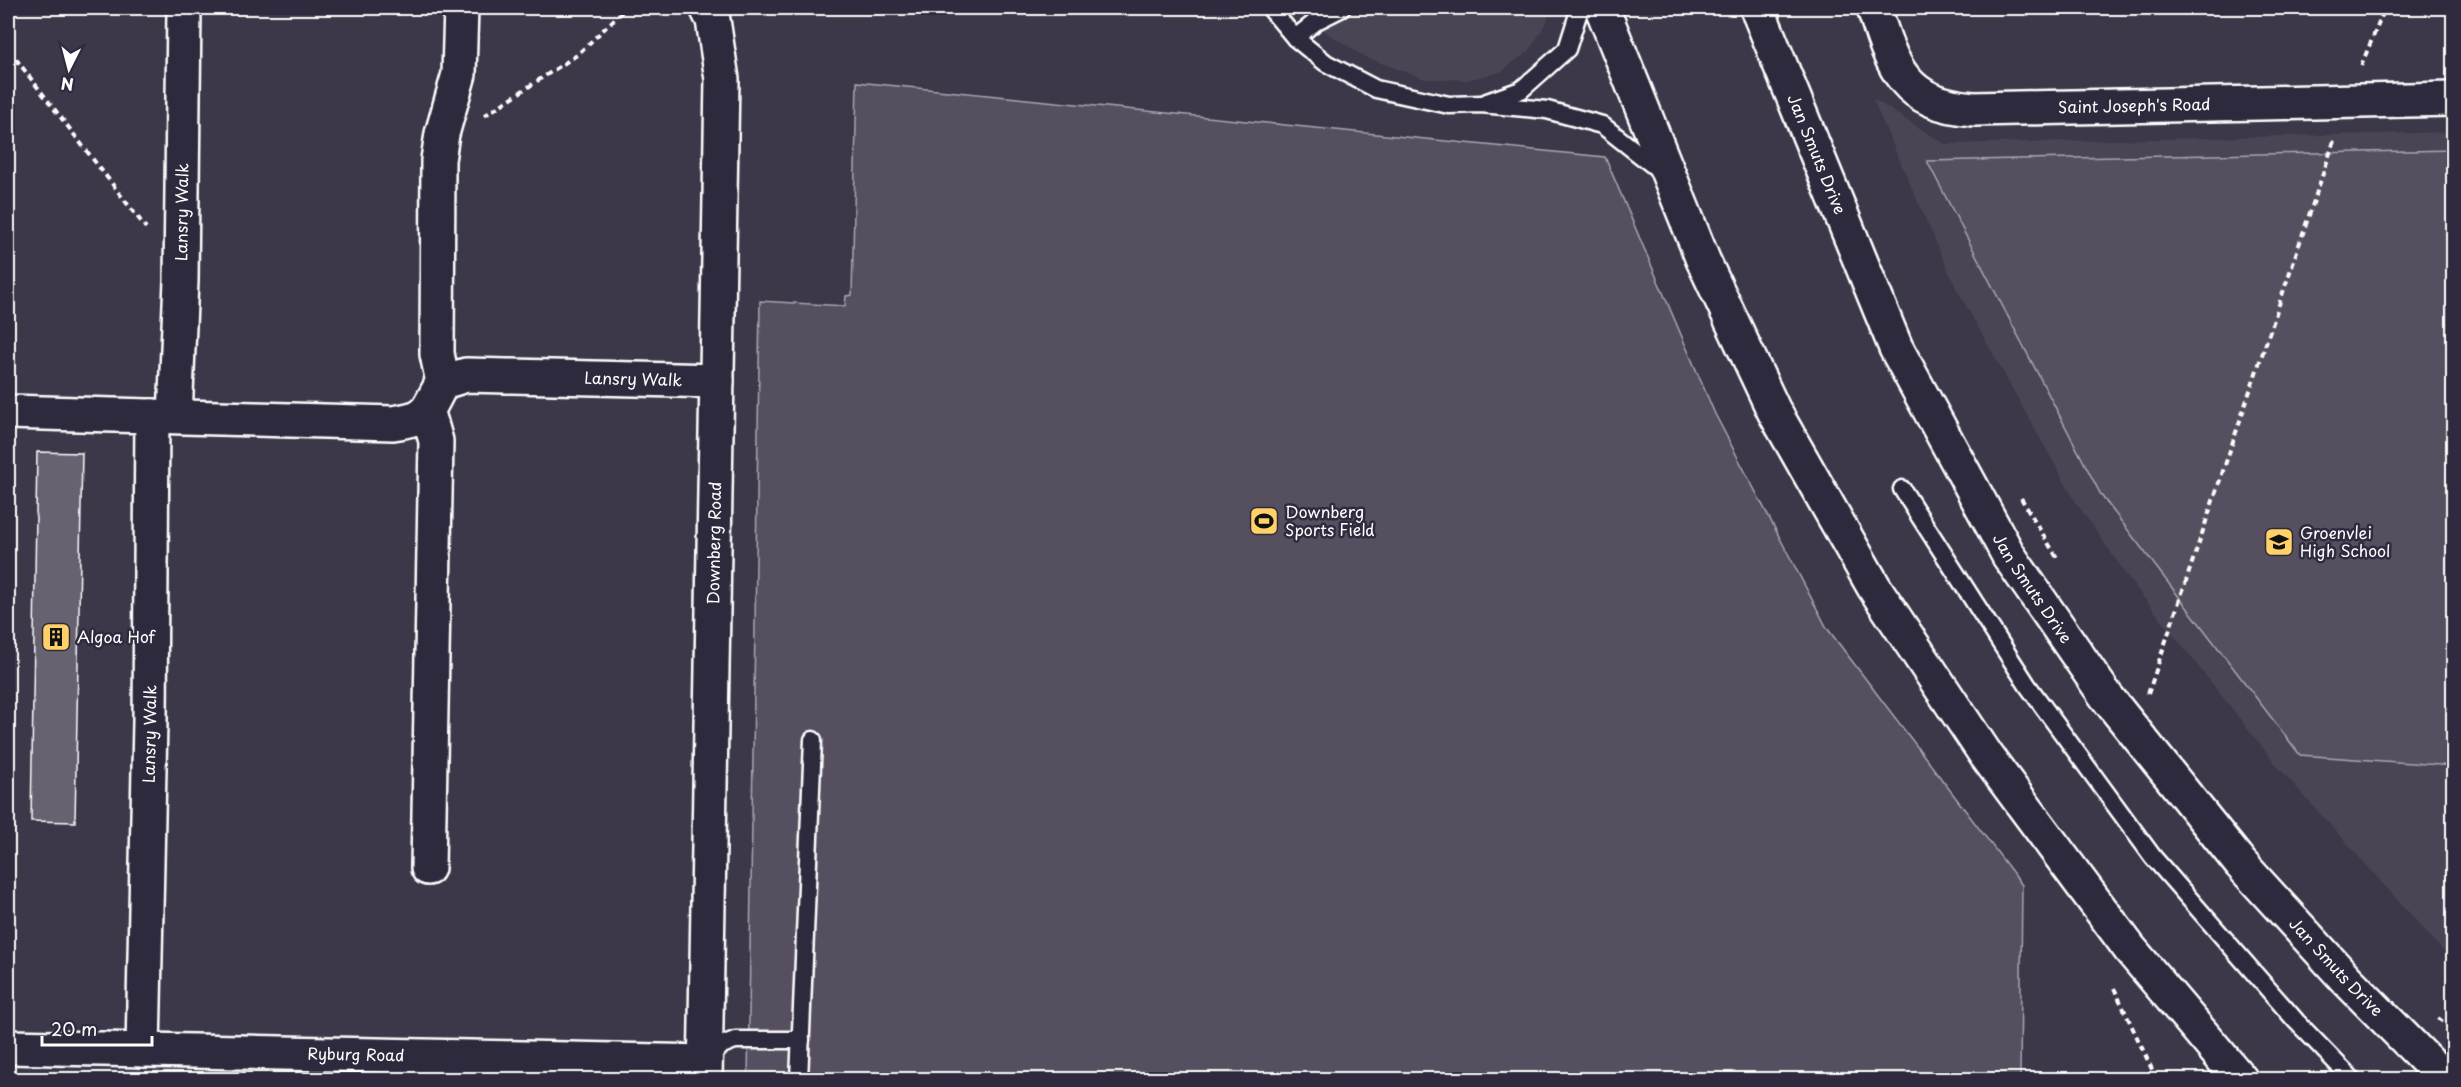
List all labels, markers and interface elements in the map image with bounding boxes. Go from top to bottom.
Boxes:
north arrow [39,39,99,99]
text: N [60,72,75,98]
street label: Jan Smuts Drive [1782,90,1853,218]
street label: Saint Joseph's Road [2058,91,2211,118]
street label: Lansry Walk [168,163,193,261]
street label: Lansry Walk [584,365,683,391]
street label: Downberg Road [700,481,726,605]
place label: Downberg Sports Field [1285,499,1375,541]
sports icon: Downberg Sports Field [1248,505,1280,537]
place label: Groenvlei High School [2300,520,2390,562]
school or university icon: Groenvlei High School [2263,526,2295,558]
street label: Jan Smuts Drive [1988,529,2079,648]
building icon: Algoa Hof [40,621,72,653]
place label: Algoa Hof [77,624,157,648]
street label: Lansry Walk [136,685,161,783]
street label: Jan Smuts Drive [2284,912,2389,1021]
scale bar [42,1009,152,1047]
text: 20 m [51,1015,97,1042]
street label: Ryburg Road [307,1040,405,1067]

